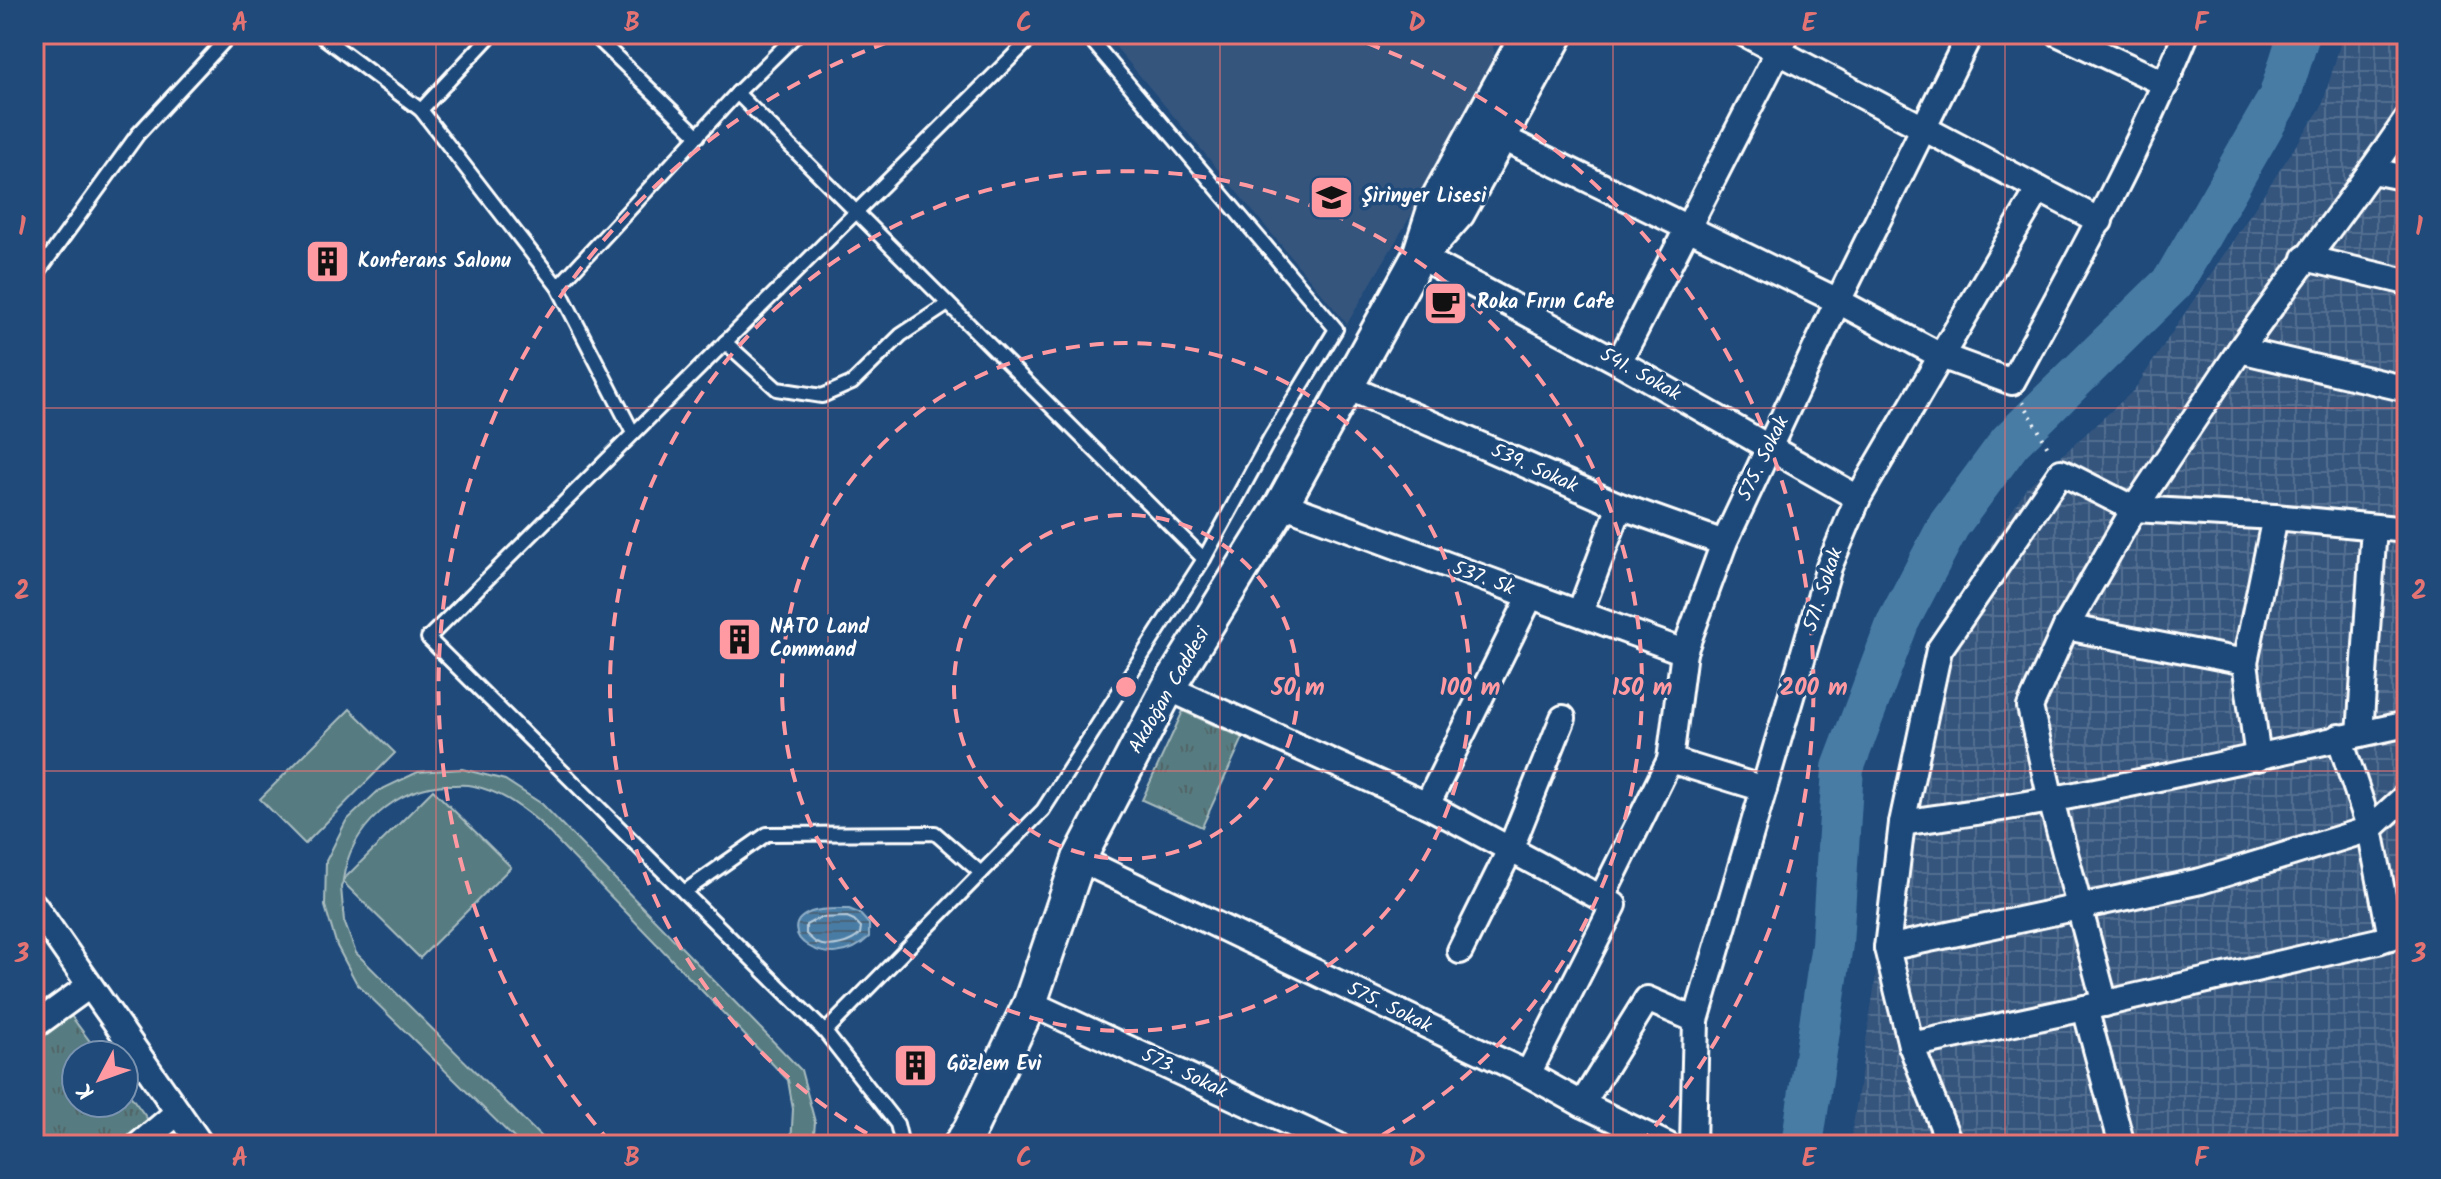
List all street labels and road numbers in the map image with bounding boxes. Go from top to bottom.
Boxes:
street label: 541. Sokak [1593,340,1687,411]
street label: 575. Sokak [1730,410,1799,507]
street label: 539. Sokak [1485,436,1583,503]
street label: 571. Sokak [1795,543,1853,636]
street label: 537. Sk [1447,553,1519,605]
street label: Akdoğan Caddesi [1121,621,1220,760]
street label: 575. Sokak [1341,974,1438,1043]
street label: 573. Sokak [1136,1040,1233,1108]

